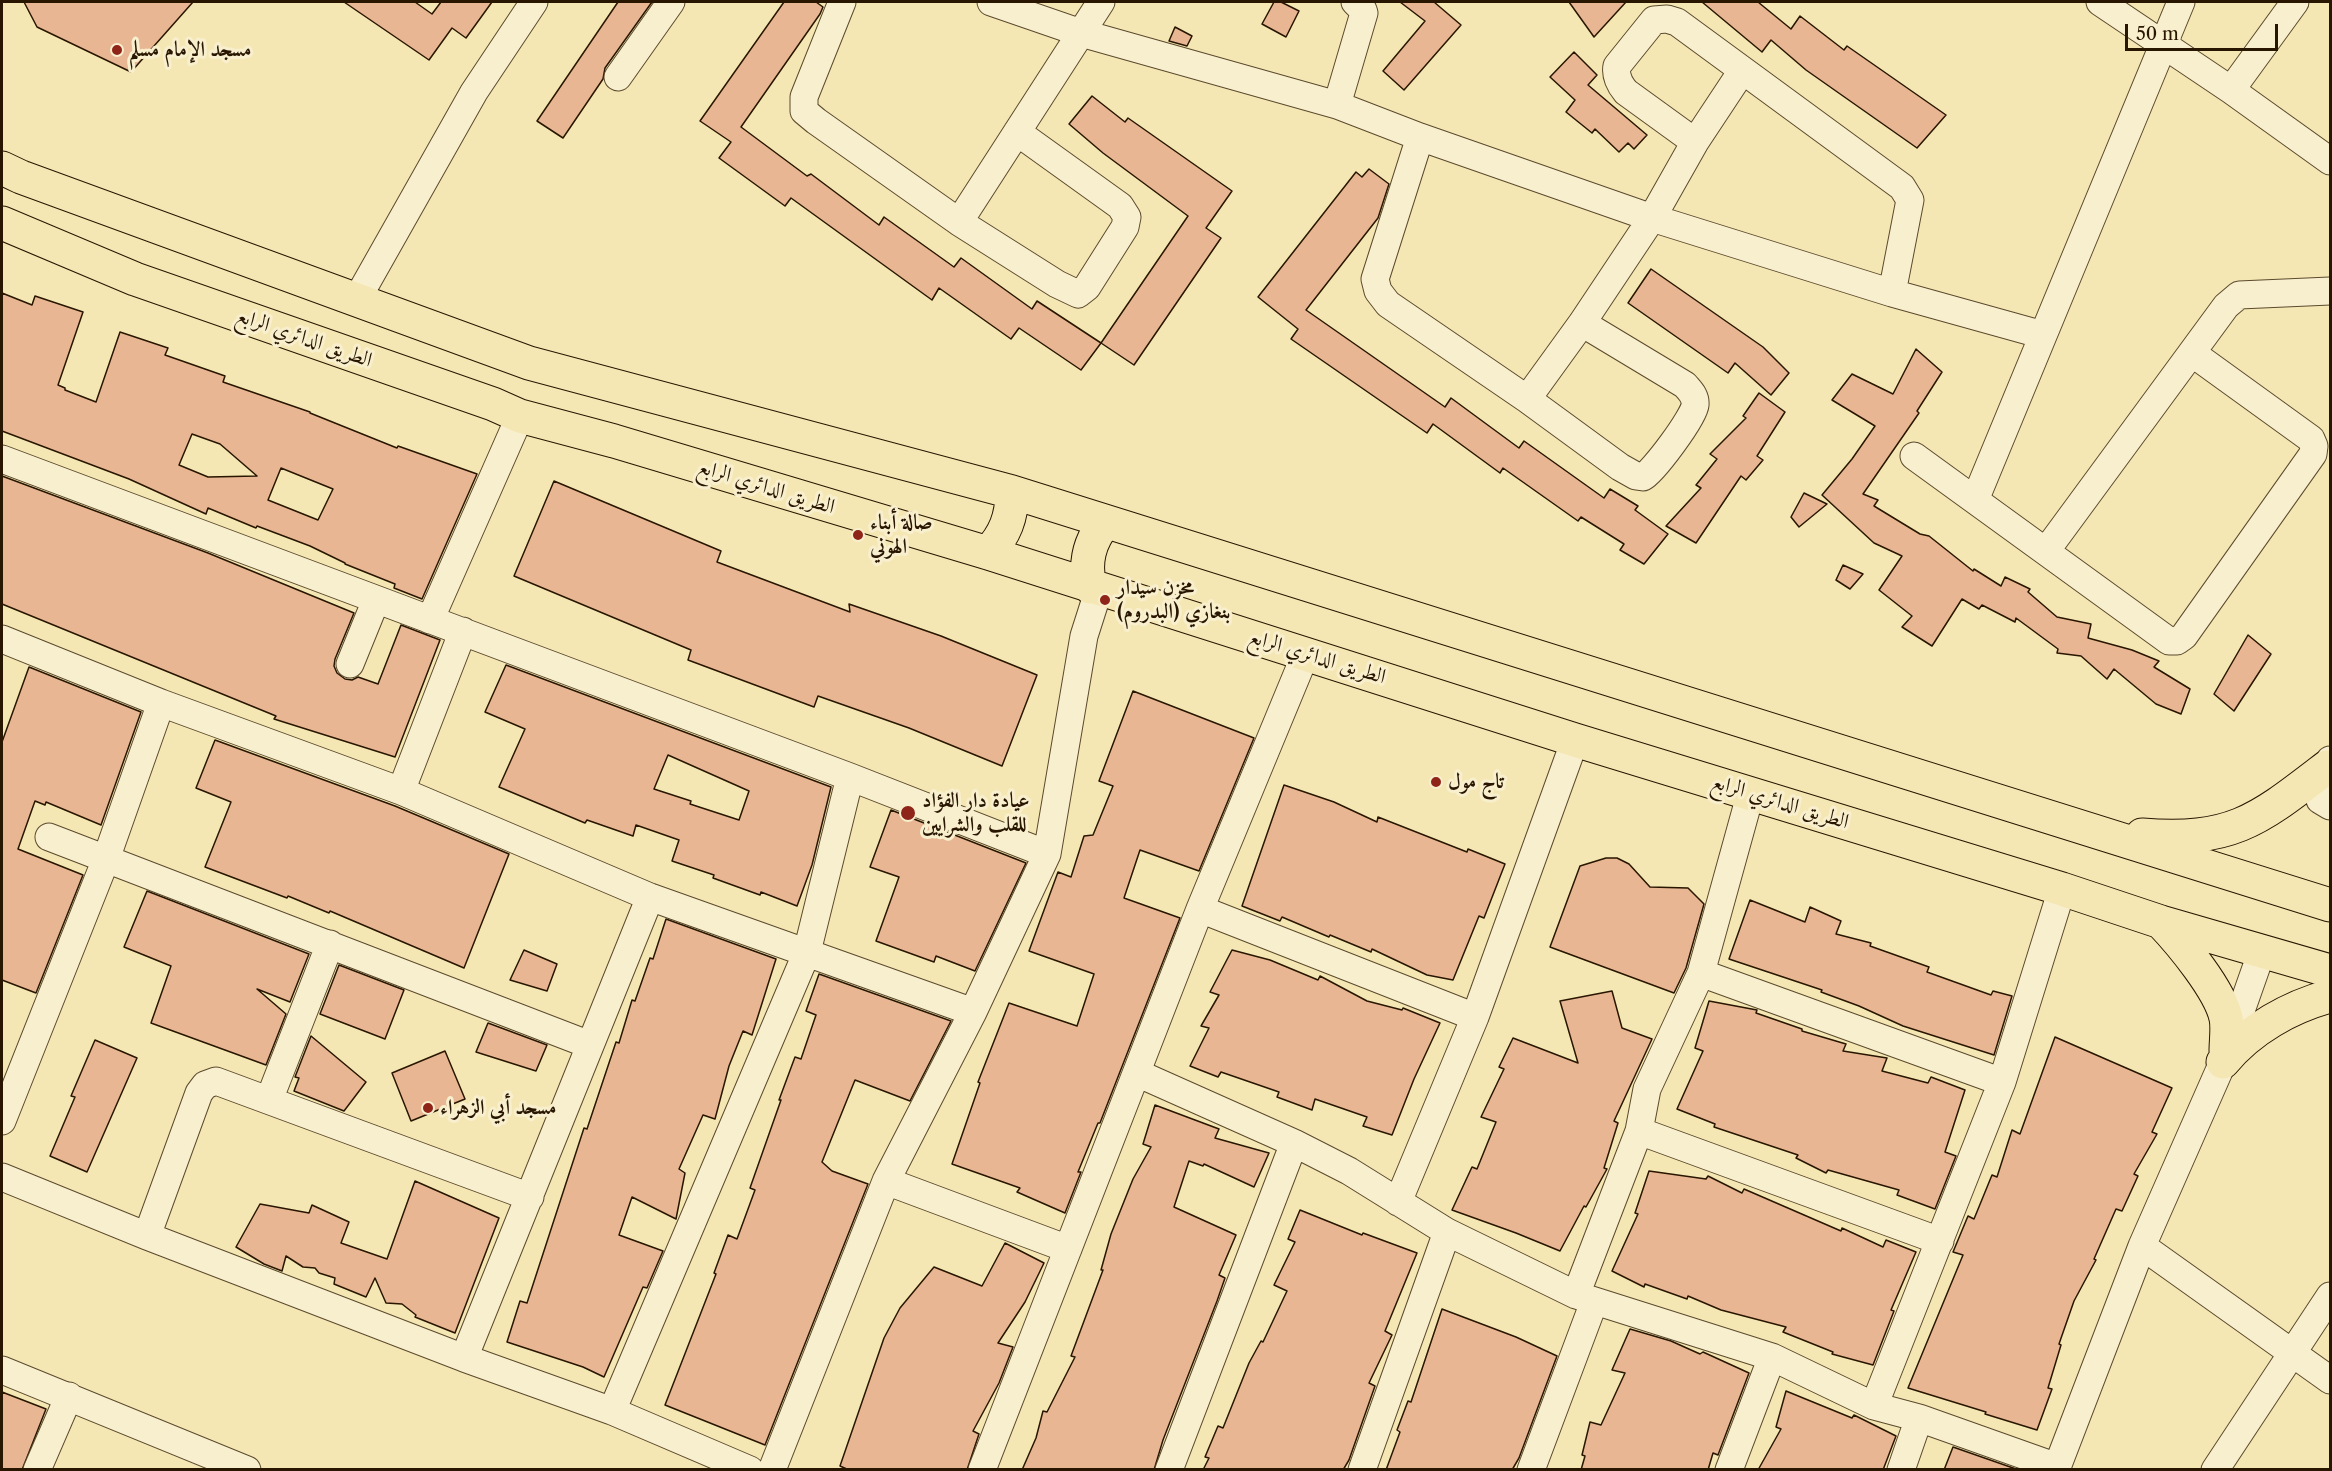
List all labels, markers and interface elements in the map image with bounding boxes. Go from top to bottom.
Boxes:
scale bar [2128,12,2281,50]
text: 50 m [2136,23,2179,45]
place label: مسجد الإمام مسلم [129,37,251,63]
marker: مسجد الإمام مسلم [110,43,124,57]
street label: الطريق الدائري الرابع [233,303,375,373]
street label: الطريق الدائري الرابع [694,454,838,520]
place label: صالة أبناء الهوني [870,510,933,560]
marker: صالة أبناء الهوني [851,528,865,542]
place label: مخزن سيدار بنغازي (البدروم) [1117,575,1231,625]
marker: مخزن سيدار بنغازي (البدروم) [1098,593,1112,607]
street label: الطريق الدائري الرابع [1245,624,1389,690]
place label: تاج مول [1448,769,1504,795]
street label: الطريق الدائري الرابع [1708,769,1852,835]
marker: تاج مول [1429,775,1443,789]
place label: عيادة دار الفؤاد للقلب والشرايين [922,788,1029,838]
marker: عيادة دار الفؤاد للقلب والشرايين [899,804,917,822]
place label: مسجد أبي الزهراء [440,1095,557,1121]
marker: مسجد أبي الزهراء [421,1101,435,1115]

